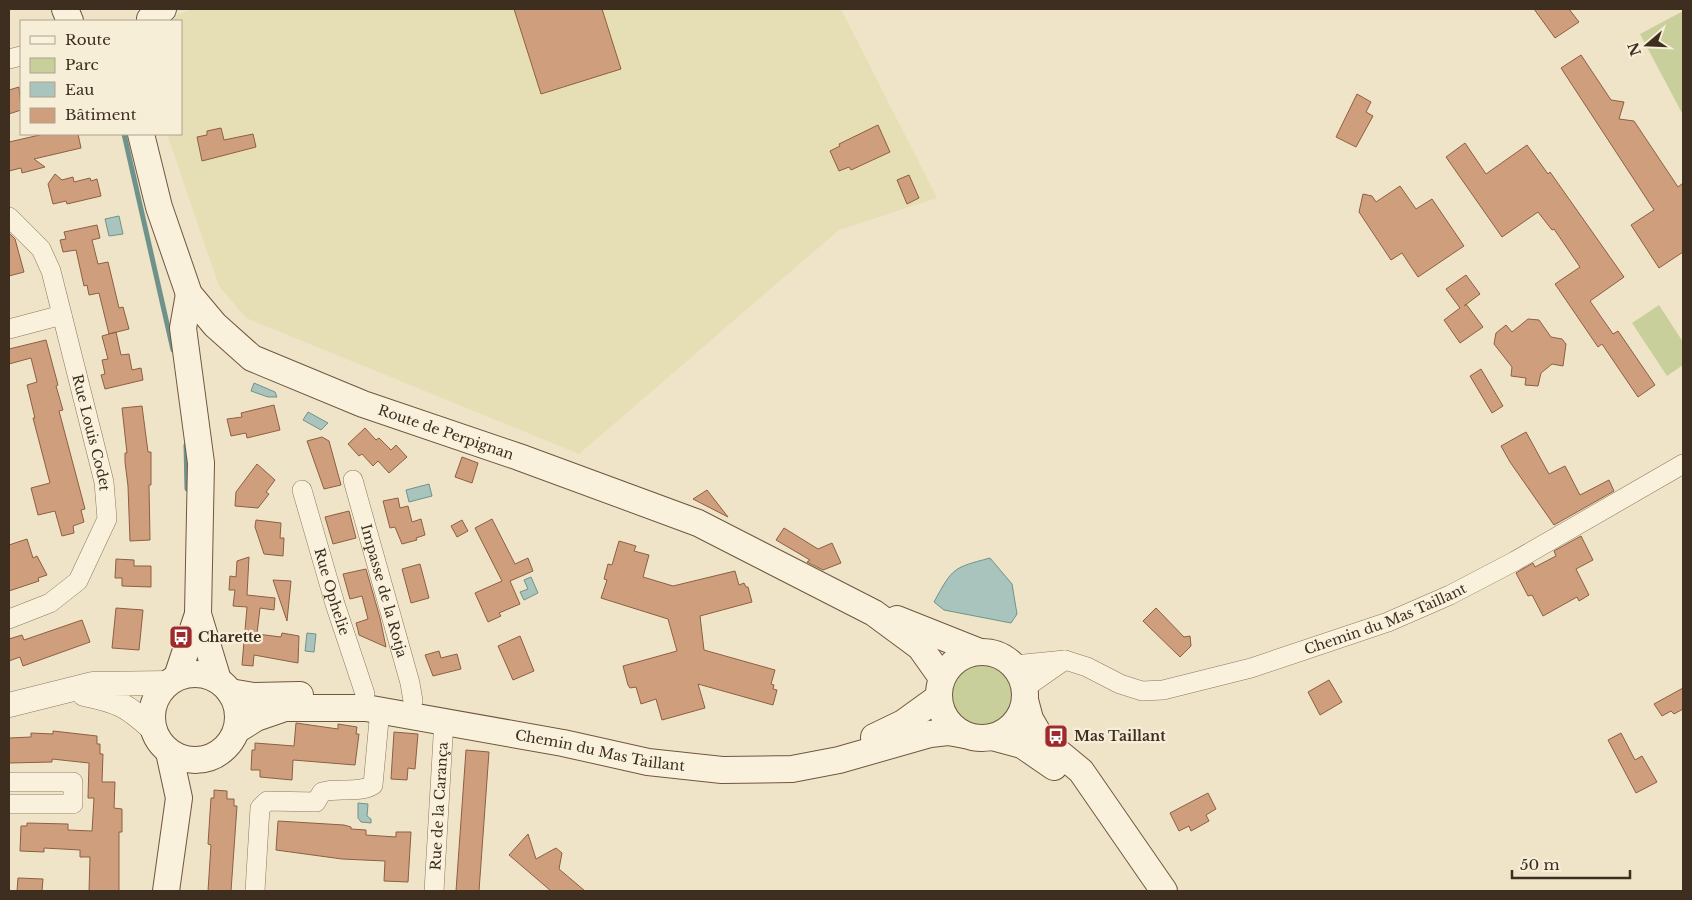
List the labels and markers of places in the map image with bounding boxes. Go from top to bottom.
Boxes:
bus stop icon: Charette [168,624,194,650]
place label: Charette [198,628,262,646]
bus stop icon: Mas Taillant [1043,723,1069,749]
place label: Mas Taillant [1074,727,1166,745]

